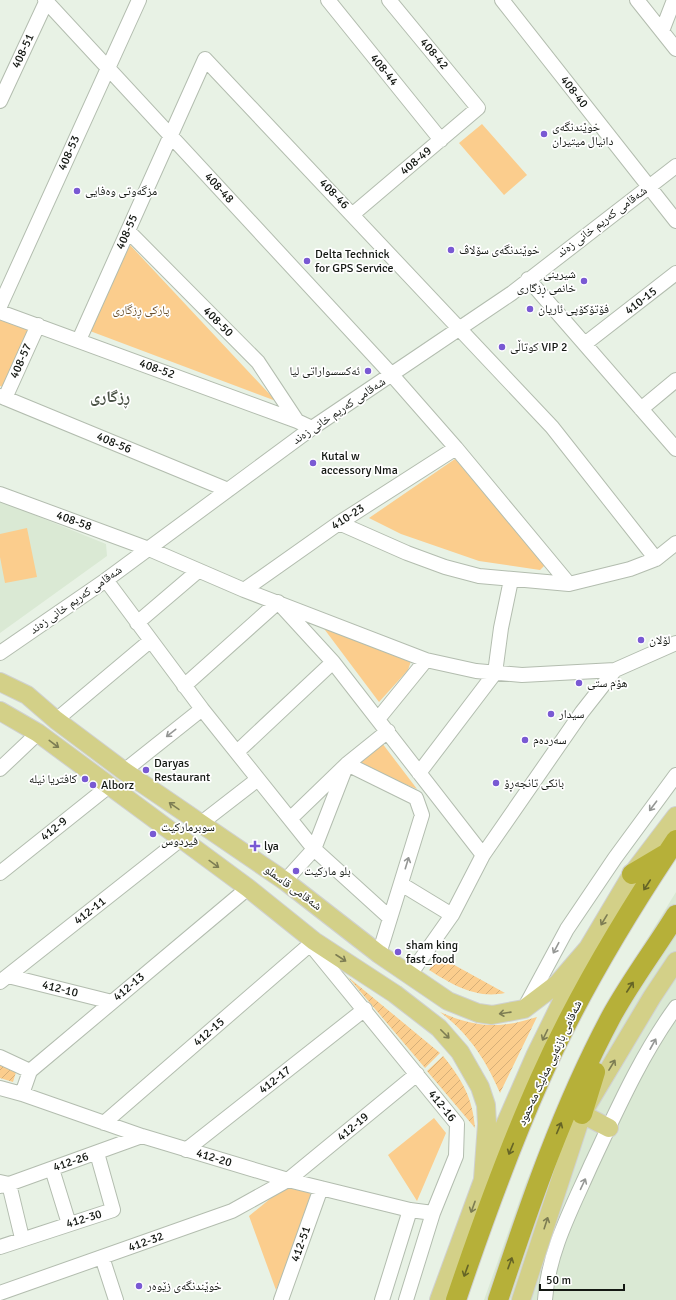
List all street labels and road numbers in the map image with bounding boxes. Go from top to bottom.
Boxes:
street label: 408-51 [8,31,38,71]
street label: 408-42 [416,35,452,73]
street label: 408-44 [367,51,402,89]
street label: 408-40 [557,73,591,111]
street label: 408-53 [55,133,83,173]
street label: 408-49 [397,143,435,179]
street label: 408-48 [201,169,237,207]
street label: 408-46 [316,176,352,212]
street label: شەقامی کەریم خانی زەند [554,183,650,261]
street label: 408-55 [113,212,141,252]
street label: 410-15 [622,284,660,318]
street label: 408-50 [200,304,236,340]
street label: 408-57 [7,341,35,381]
street label: 408-52 [137,356,177,382]
street label: شەقامی کەریم خانی زەند [290,374,389,448]
street label: 408-56 [94,429,134,457]
street label: 410-23 [329,501,367,533]
street label: 408-58 [54,508,94,534]
street label: شەقامی کەریم خانی زەند [27,562,125,637]
street label: 412-9 [38,814,70,844]
street label: شەقامی قاسملو [261,862,325,914]
street label: 412-11 [71,894,109,928]
street label: 412-13 [110,969,148,1005]
street label: 412-10 [40,977,80,1001]
street label: شەقامی بازنەیی مەلیک مەحمود [514,998,586,1128]
street label: 412-15 [190,1014,228,1050]
street label: 412-17 [256,1063,294,1097]
street label: 412-16 [425,1087,459,1125]
street label: 412-19 [334,1109,372,1145]
street label: 412-20 [194,1145,234,1171]
street label: 412-26 [51,1149,91,1175]
street label: 412-30 [64,1206,104,1232]
street label: 412-51 [288,1224,314,1264]
street label: 412-32 [126,1229,166,1255]

